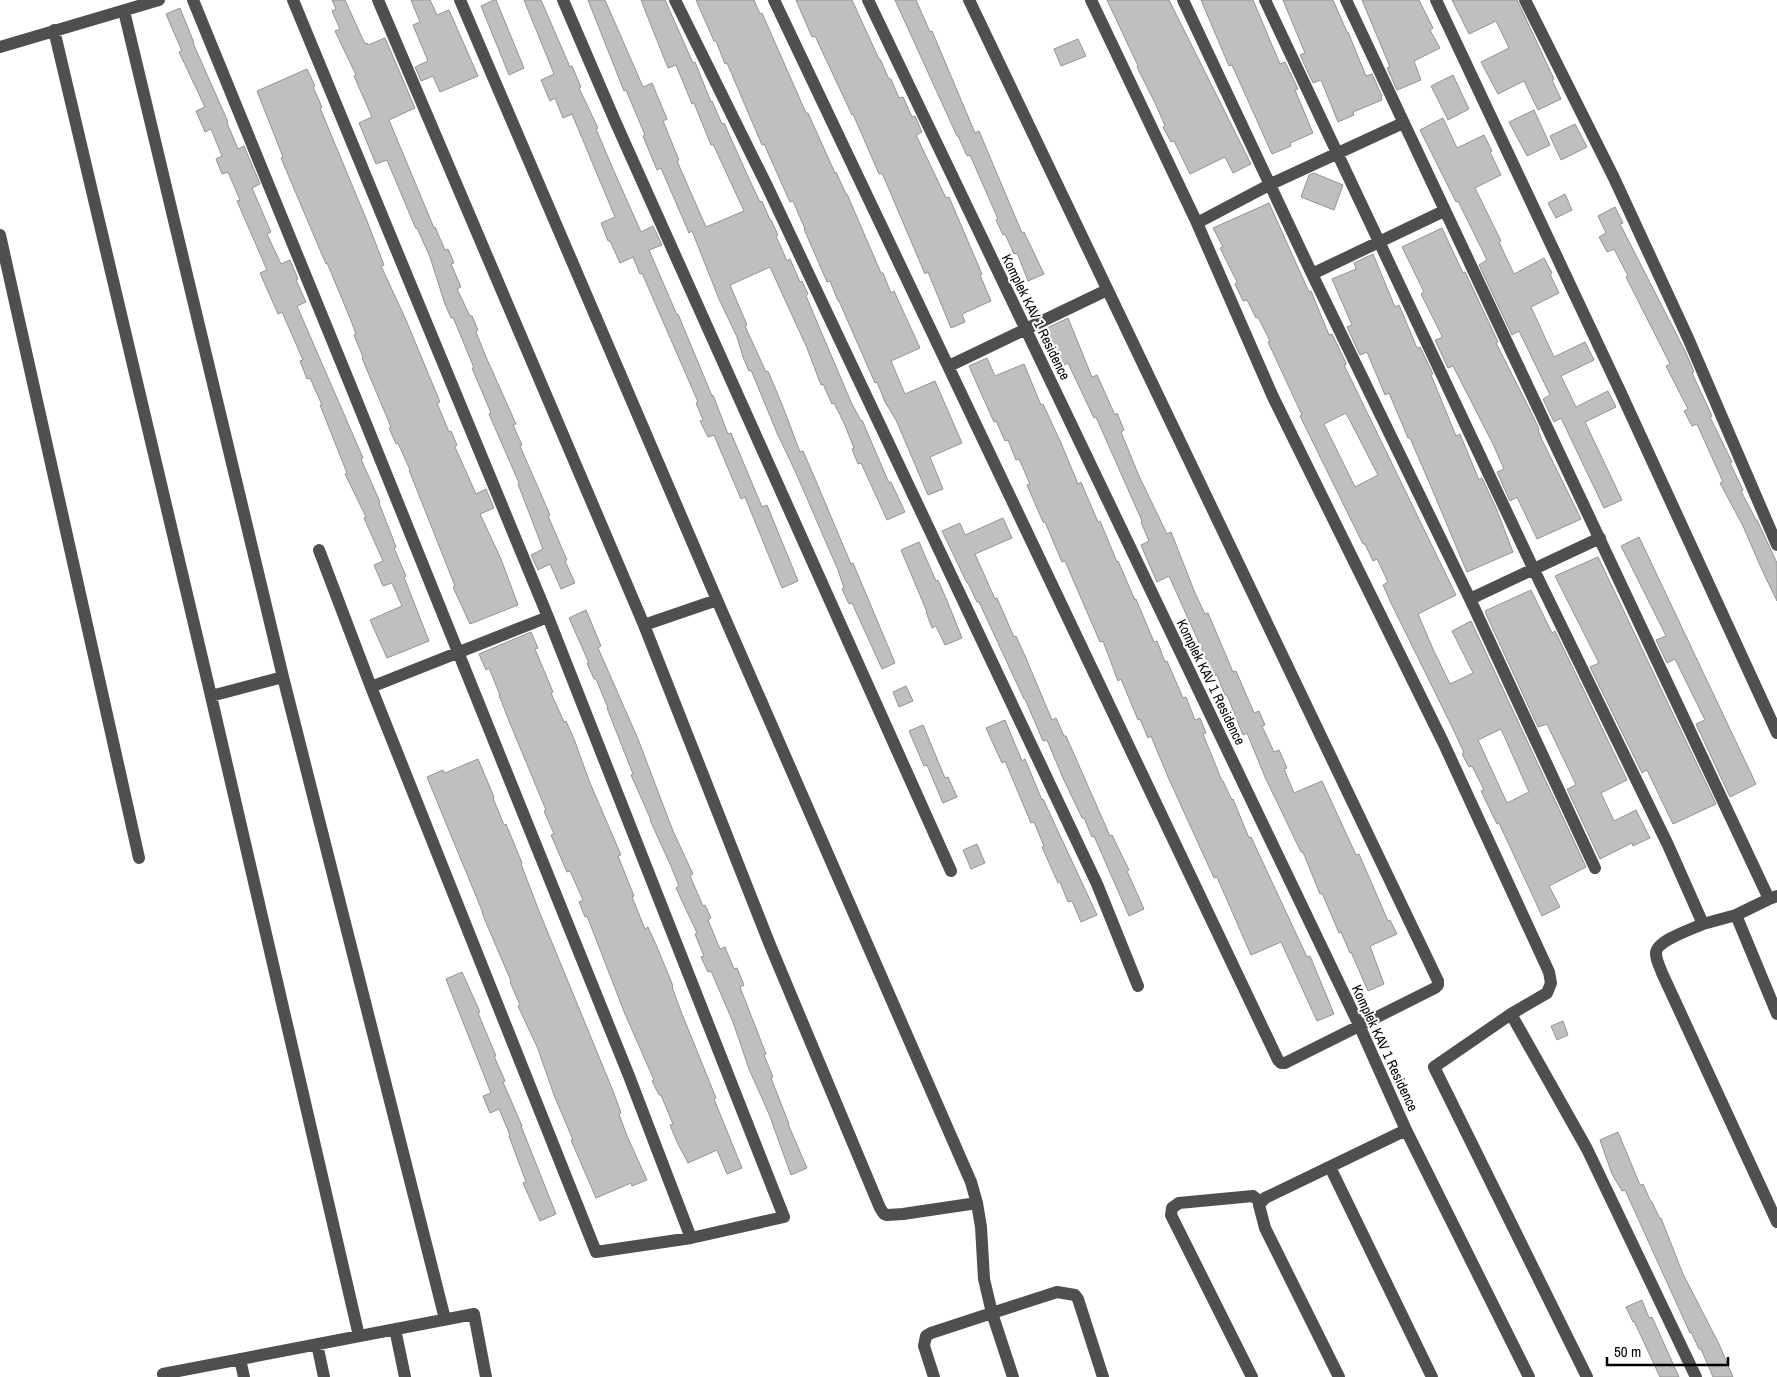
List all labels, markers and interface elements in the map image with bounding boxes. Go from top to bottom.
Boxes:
street label: Komplek KAV 1 Residence [998,251,1074,383]
street label: Komplek KAV 1 Residence [1173,616,1249,748]
street label: Komplek KAV 1 Residence [1348,982,1422,1114]
scale bar [1607,1334,1728,1366]
text: 50 m [1614,1341,1641,1362]

